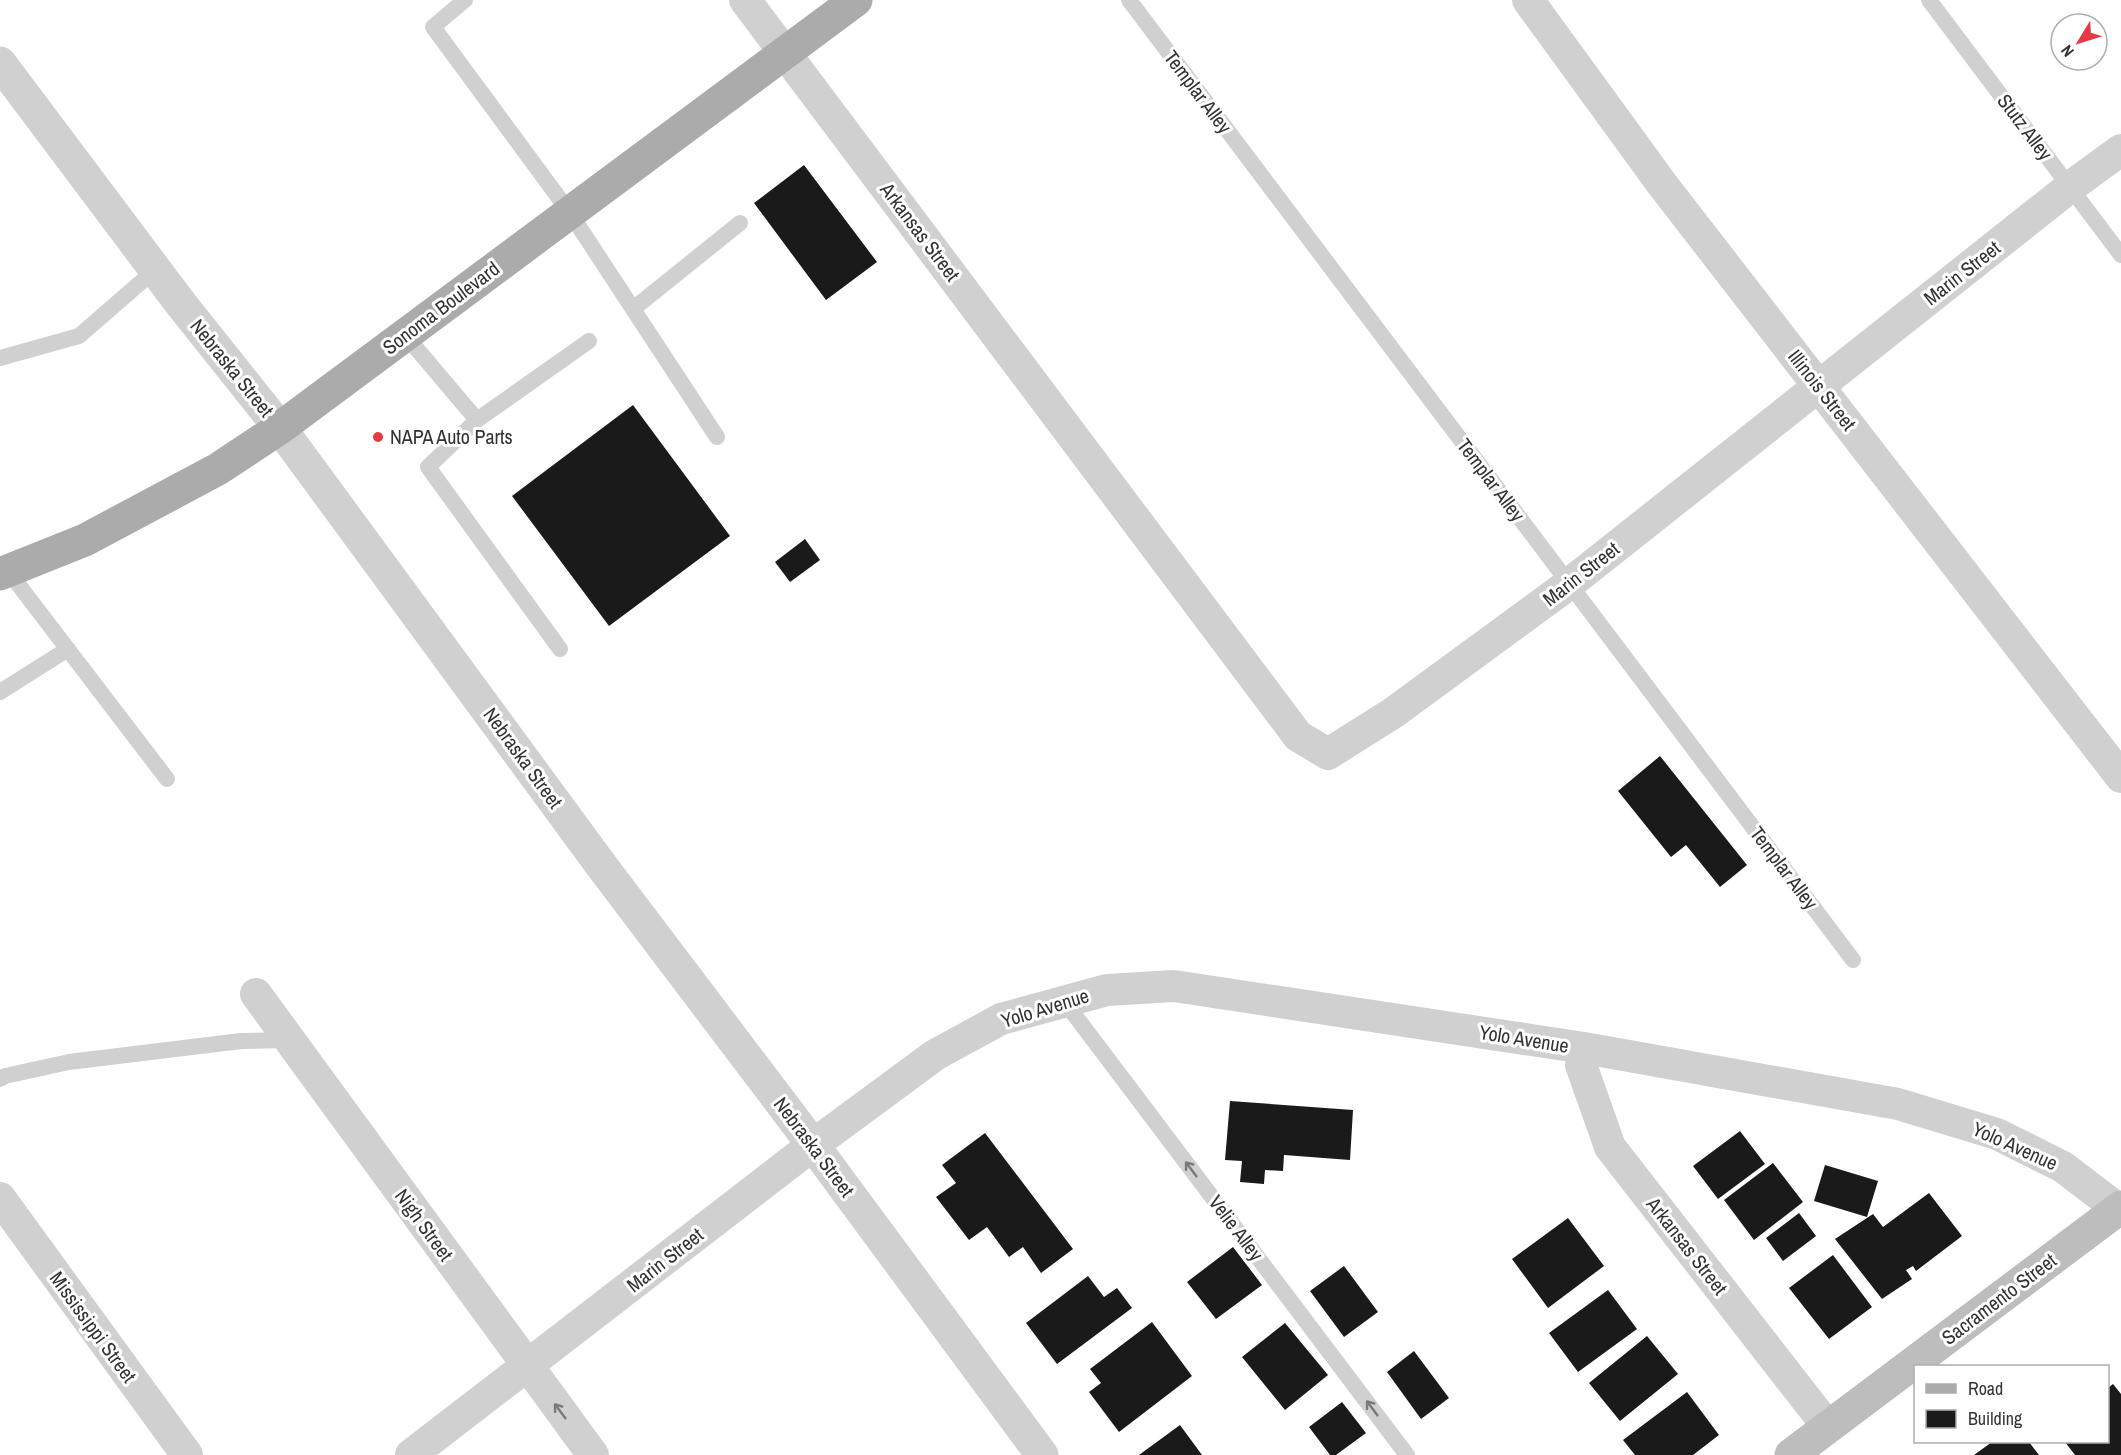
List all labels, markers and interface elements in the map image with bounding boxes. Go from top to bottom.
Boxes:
north arrow [2049,12,2109,72]
text: N [2056,41,2079,62]
street label: Templar Alley [1158,45,1239,139]
street label: Stutz Alley [1992,88,2060,166]
street label: Arkansas Street [874,176,967,287]
street label: Marin Street [1918,234,2006,311]
street label: Sonoma Boulevard [377,255,505,360]
street label: Nebraska Street [185,313,280,423]
street label: Illinois Street [1782,344,1863,436]
place label: NAPA Auto Parts [390,423,513,450]
marker: NAPA Auto Parts [371,430,385,444]
street label: Templar Alley [1451,433,1532,527]
street label: Marin Street [1537,535,1625,612]
street label: Nebraska Street [478,702,569,814]
street label: Templar Alley [1744,821,1825,915]
street label: Yolo Avenue [998,981,1092,1034]
street label: Yolo Avenue [1477,1018,1571,1059]
street label: Nebraska Street [768,1091,861,1202]
street label: Yolo Avenue [1968,1115,2062,1176]
one-way arrow [1184,1161,1197,1177]
street label: Nigh Street [389,1183,460,1267]
street label: Velie Alley [1203,1189,1270,1267]
street label: Arkansas Street [1640,1191,1734,1300]
street label: Marin Street [621,1221,709,1298]
street label: Sacramento Street [1936,1246,2062,1351]
street label: Mississippi Street [44,1266,143,1388]
legend [1914,1365,2109,1443]
text: Road [1968,1376,2003,1401]
one-way arrow [1365,1401,1378,1417]
one-way arrow [553,1403,566,1419]
text: Building [1968,1406,2023,1431]

